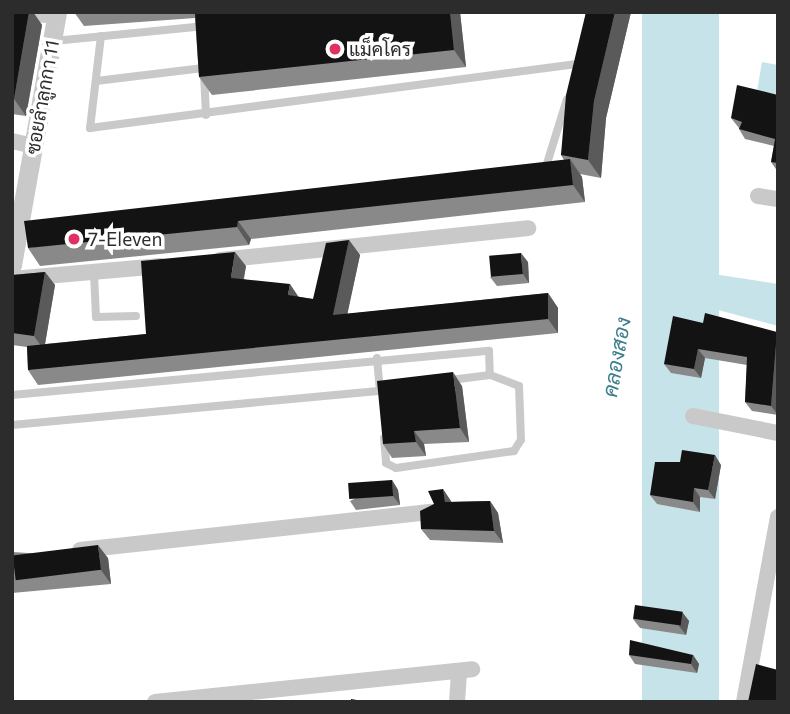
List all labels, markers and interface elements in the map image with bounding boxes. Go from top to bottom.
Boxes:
street label: ซอยลำลูกกา 11 [21,38,63,156]
place label: แม็คโคร [349,38,411,60]
marker: แม็คโคร [327,41,343,57]
place label: 7-Eleven [88,228,162,250]
marker: 7-Eleven [66,231,82,247]
water label: คลองสอง [597,315,635,399]

